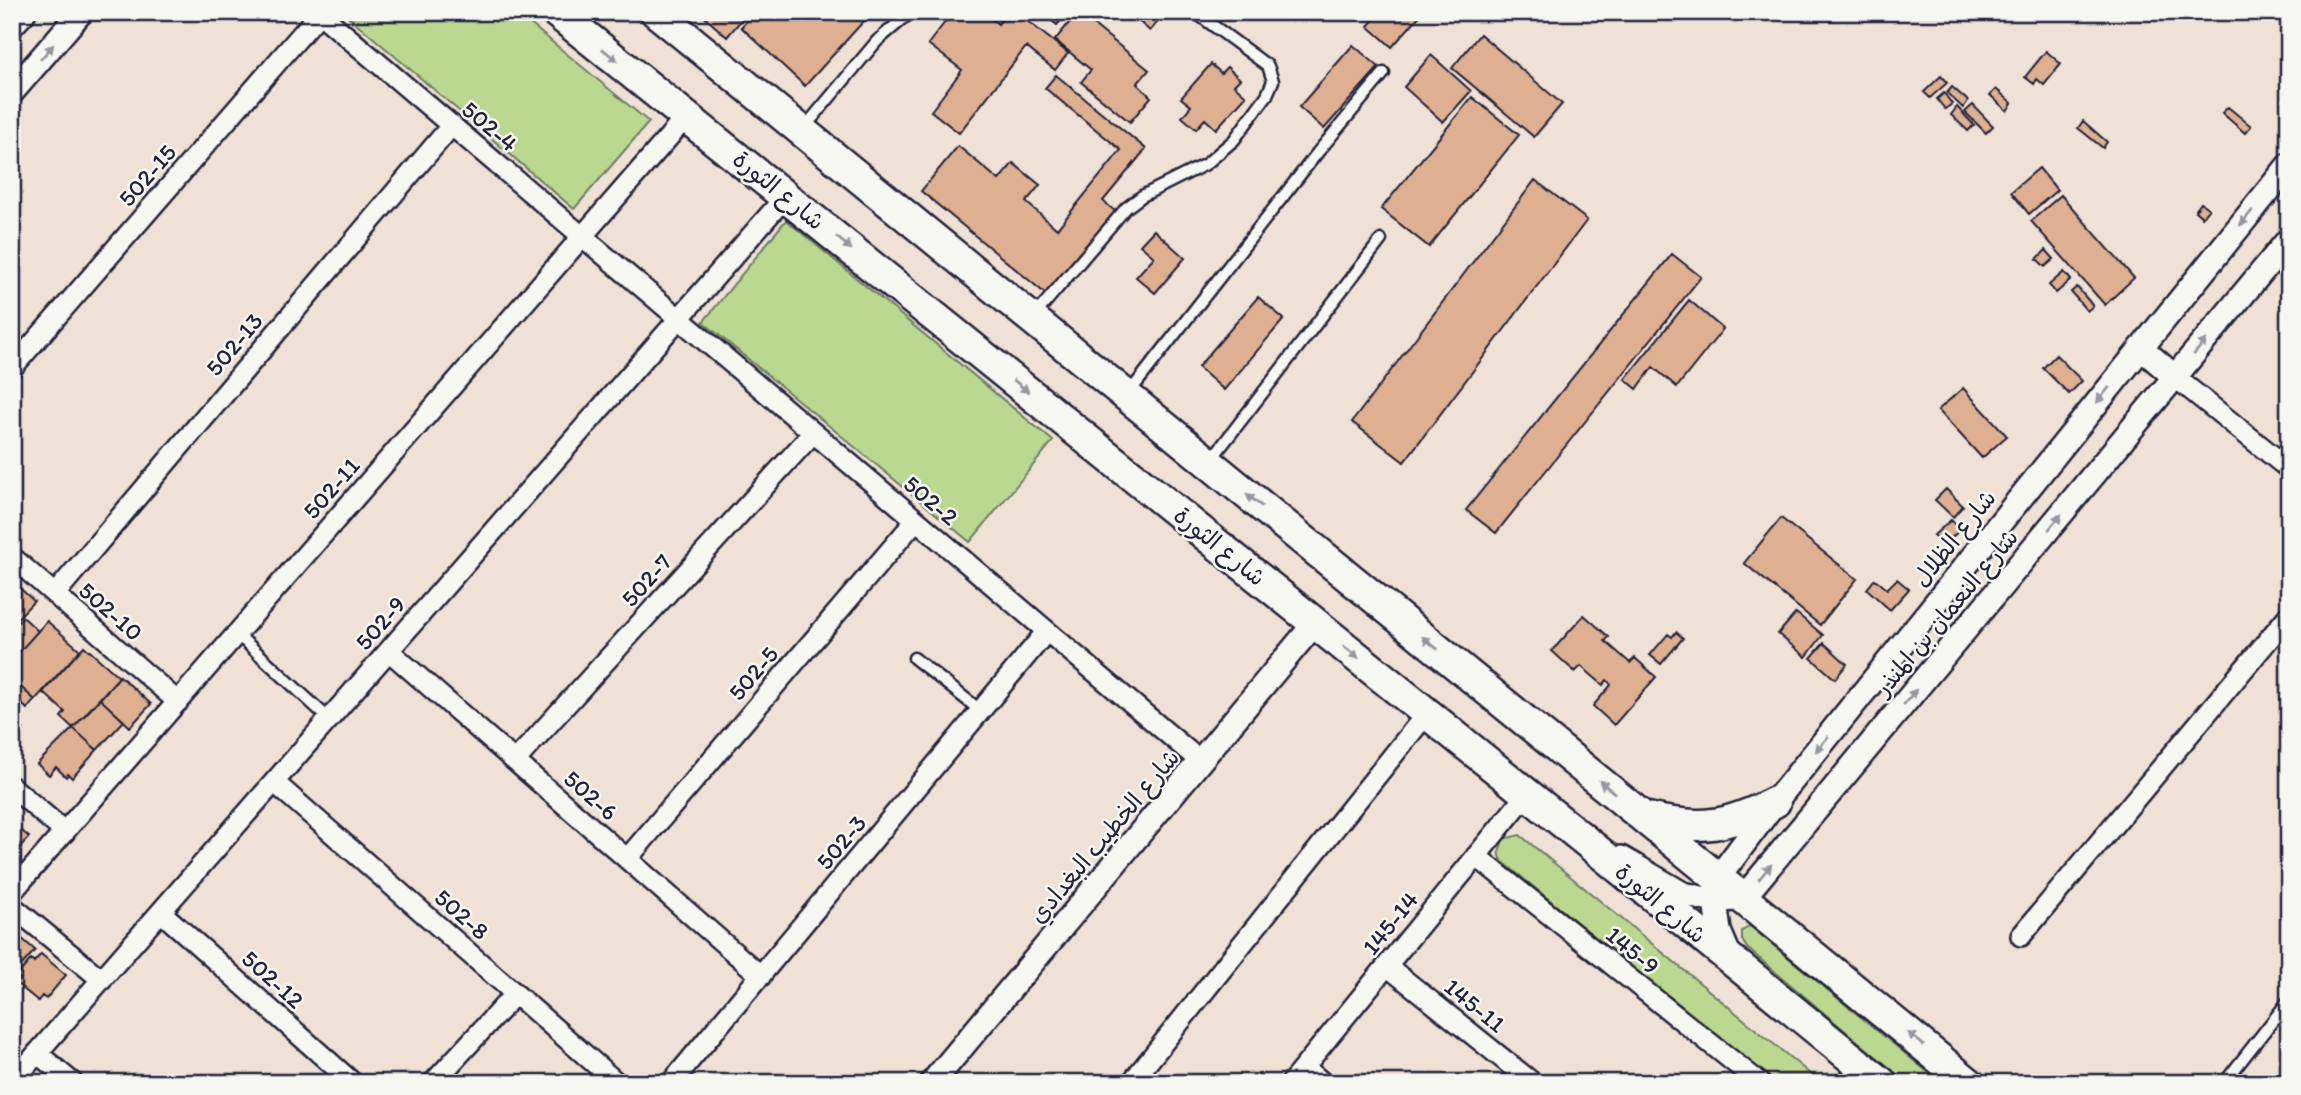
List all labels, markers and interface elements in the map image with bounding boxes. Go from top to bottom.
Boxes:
one-way arrow [39,43,55,61]
one-way arrow [600,47,618,62]
street label: 502-4 [456,94,524,158]
street label: 502-15 [112,138,182,212]
street label: شارع الثورة [725,144,831,238]
one-way arrow [2239,210,2254,227]
one-way arrow [835,236,853,251]
street label: 502-13 [199,306,269,382]
one-way arrow [2192,338,2207,355]
one-way arrow [1013,378,1030,393]
one-way arrow [2096,387,2111,404]
street label: 502-11 [296,451,366,525]
street label: 502-2 [898,469,964,531]
street label: شارع الظلال [1906,484,2004,594]
one-way arrow [1245,493,1262,508]
street label: شارع الثورة [1166,500,1272,594]
one-way arrow [2047,513,2062,530]
street label: شارع النعمان بن المنذر [1867,523,2026,705]
street label: 502-7 [615,547,677,613]
street label: 502-10 [73,575,149,647]
street label: 502-9 [349,590,411,656]
one-way arrow [1422,636,1440,651]
street label: 502-5 [722,640,784,706]
one-way arrow [1342,644,1360,659]
one-way arrow [1902,689,1917,706]
one-way arrow [1815,736,1830,753]
street label: شارع الخطيب البغدادي [1023,743,1188,931]
street label: 502-6 [558,764,624,826]
one-way arrow [1599,779,1617,794]
street label: 502-3 [810,809,872,875]
street label: شارع الثورة [1608,857,1712,952]
one-way arrow [1757,864,1772,881]
street label: 502-8 [429,882,495,946]
street label: 145-14 [1356,885,1424,961]
street label: 145-9 [1600,920,1666,980]
street label: 502-12 [236,944,310,1015]
street label: 145-11 [1439,972,1511,1038]
one-way arrow [1907,1032,1925,1047]

